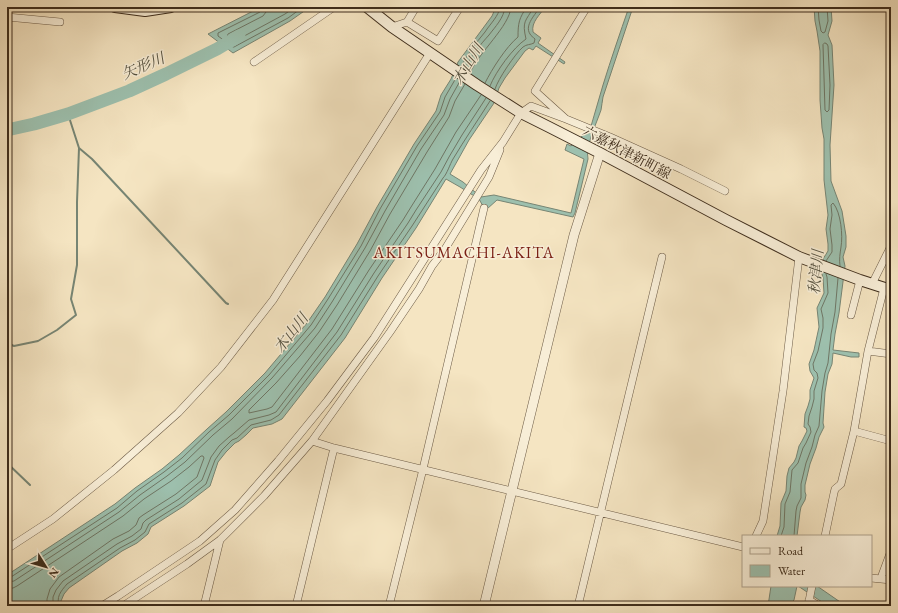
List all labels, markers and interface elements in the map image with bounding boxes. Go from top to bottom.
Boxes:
water label: 木山川 [448,38,488,88]
water label: 矢形川 [118,47,169,83]
street label: 六嘉秋津新町線 [580,121,674,183]
district label: AKITSUMACHI-AKITA [372,242,555,263]
water label: 秋津川 [804,247,827,295]
water label: 木山川 [269,308,313,356]
legend [742,535,872,587]
text: Road [778,543,804,559]
north arrow [26,547,66,587]
text: Water [778,563,805,579]
text: N [46,565,62,581]

